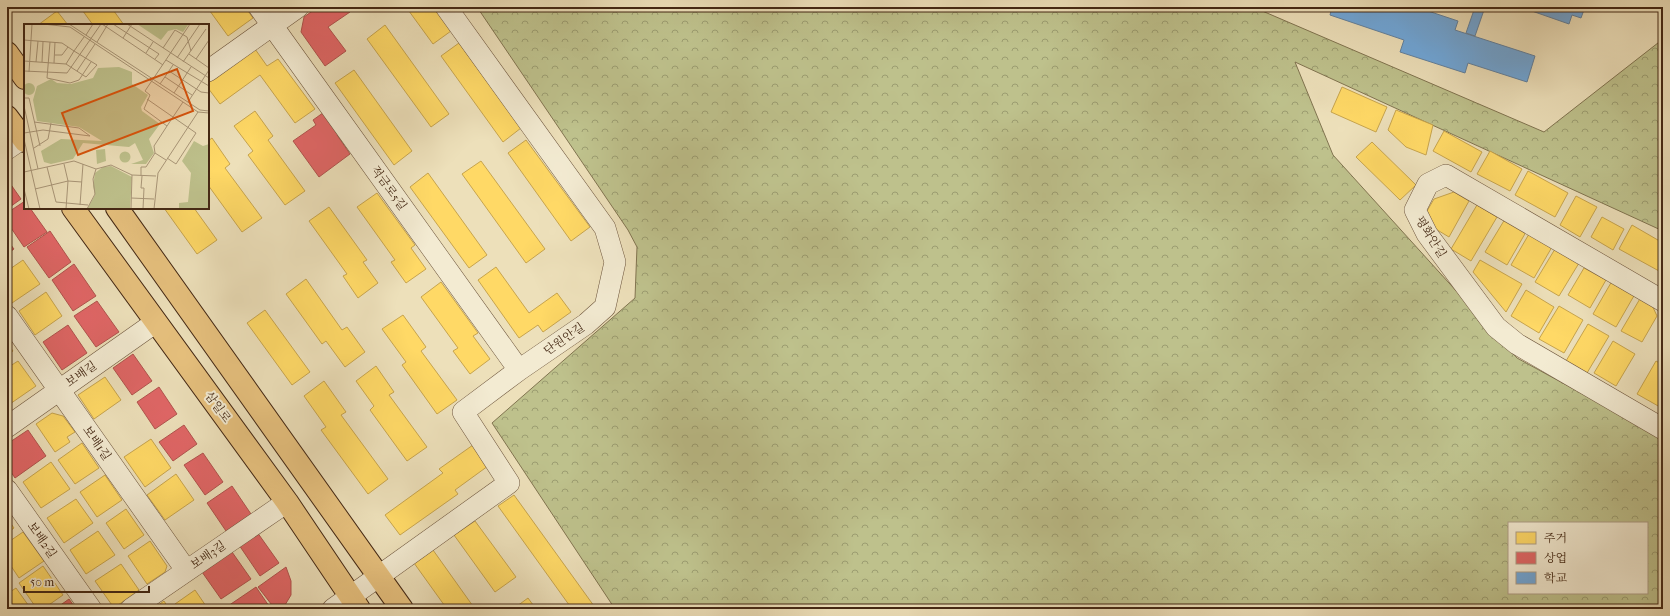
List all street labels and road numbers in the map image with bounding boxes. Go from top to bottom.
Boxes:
street label: 적금로5길 [368,163,410,213]
street label: 평화안길 [1413,214,1449,260]
street label: 단원안길 [541,320,587,358]
street label: 보배길 [63,358,99,390]
street label: 삼일로 [202,389,234,426]
street label: 보배1길 [80,423,114,463]
street label: 보배2길 [25,519,59,561]
street label: 보배3길 [188,538,228,572]

